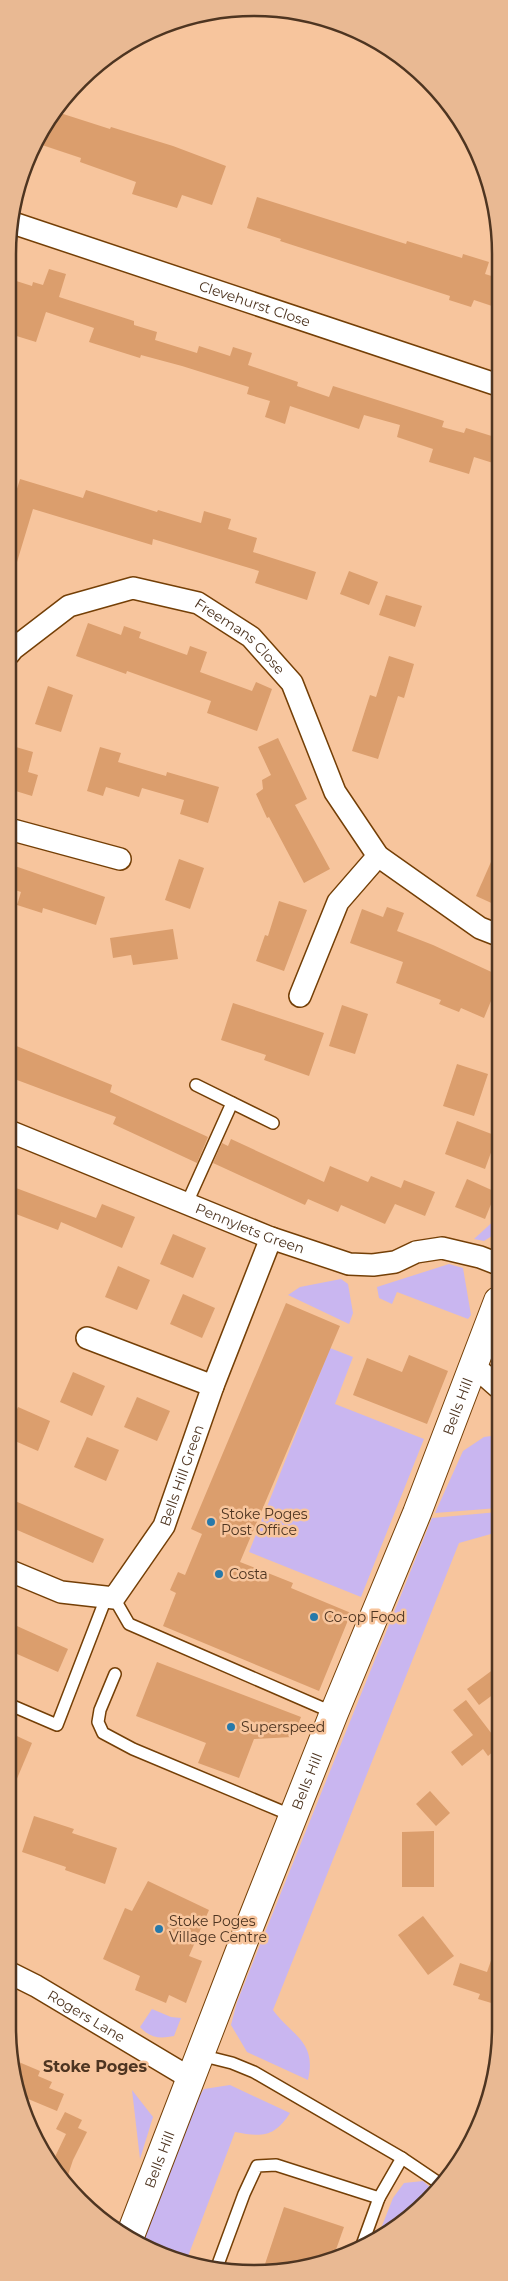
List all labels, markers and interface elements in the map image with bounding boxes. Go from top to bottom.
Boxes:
street label: Clevehurst Close [197,277,313,331]
street label: Freemans Close [191,594,289,678]
street label: Pennylets Green [193,1199,307,1258]
street label: Bells Hill [439,1375,477,1438]
street label: Bells Hill Green [156,1422,208,1528]
place label: Stoke Poges Post Office [221,1505,308,1539]
marker: Stoke Poges Post Office [205,1516,217,1528]
place label: Costa [229,1565,268,1583]
marker: Costa [213,1568,225,1580]
place label: Co-op Food [324,1608,406,1626]
marker: Co-op Food [308,1611,320,1623]
place label: Superspeed [241,1718,325,1736]
marker: Superspeed [225,1721,237,1733]
street label: Bells Hill [288,1750,326,1812]
place label: Stoke Poges Village Centre [169,1912,267,1946]
marker: Stoke Poges Village Centre [153,1923,165,1935]
street label: Rogers Lane [44,1986,129,2046]
district label: Stoke Poges [43,2057,147,2076]
street label: Bells Hill [140,2128,179,2191]

